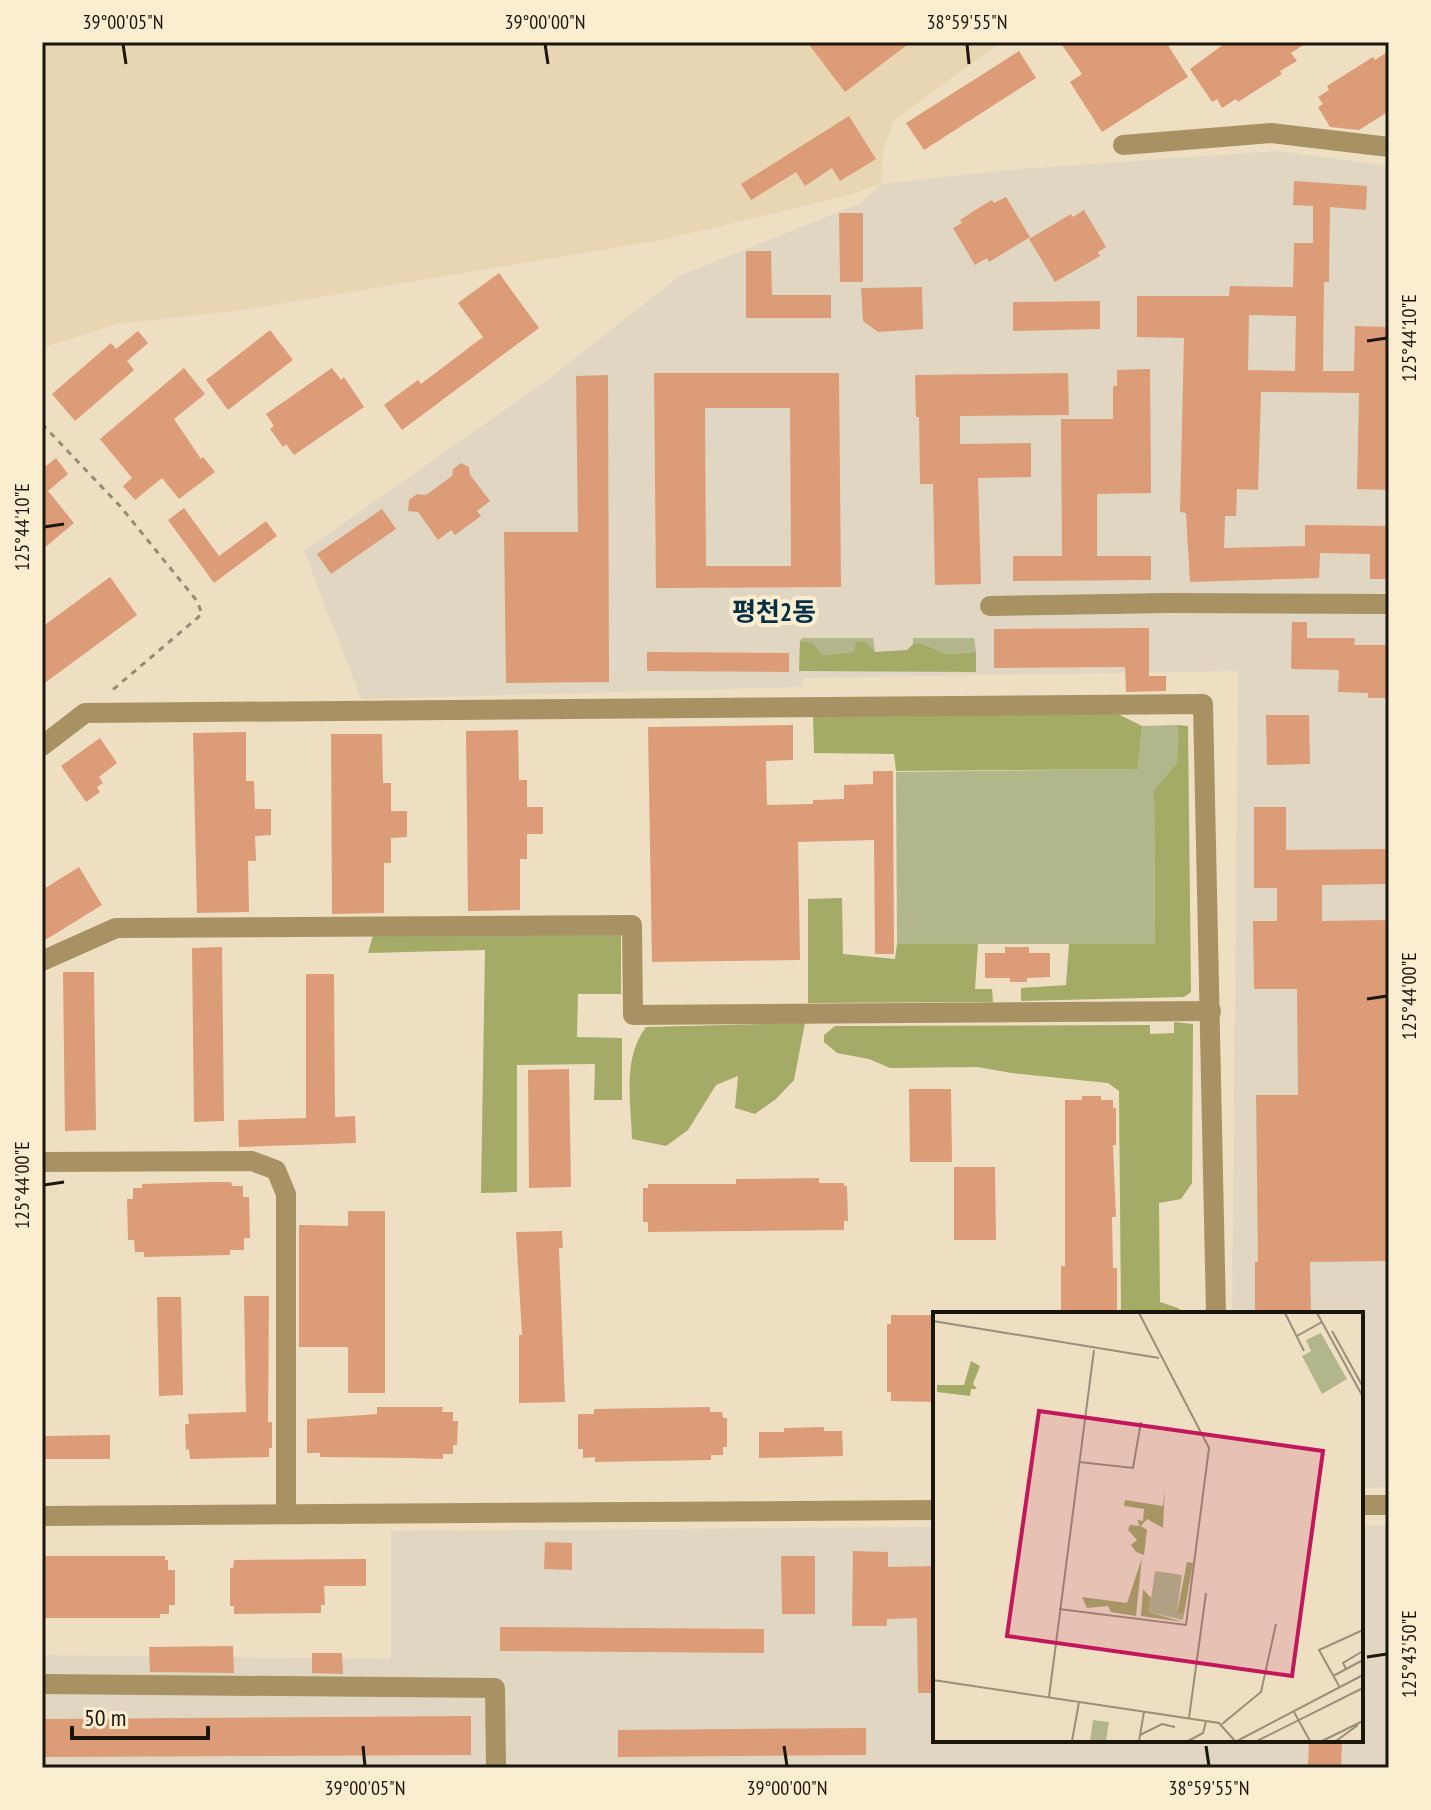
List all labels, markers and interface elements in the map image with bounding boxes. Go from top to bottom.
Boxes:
text: 39°00'05"N [83,9,163,35]
text: 39°00'00"N [505,9,585,35]
text: 38°59'55"N [927,9,1007,35]
text: 125°44'10"E [1396,294,1422,382]
text: 125°44'10"E [9,483,35,571]
district label: 평천2동 [732,595,816,628]
text: 125°44'00"E [1396,952,1422,1040]
text: 125°44'00"E [9,1141,35,1229]
inset map [933,1312,1363,1742]
text: 125°43'50"E [1396,1610,1422,1698]
scale bar [72,1690,208,1740]
text: 50 m [84,1702,126,1733]
text: 39°00'05"N [325,1775,405,1801]
text: 39°00'00"N [747,1775,827,1801]
text: 38°59'55"N [1169,1775,1249,1801]

